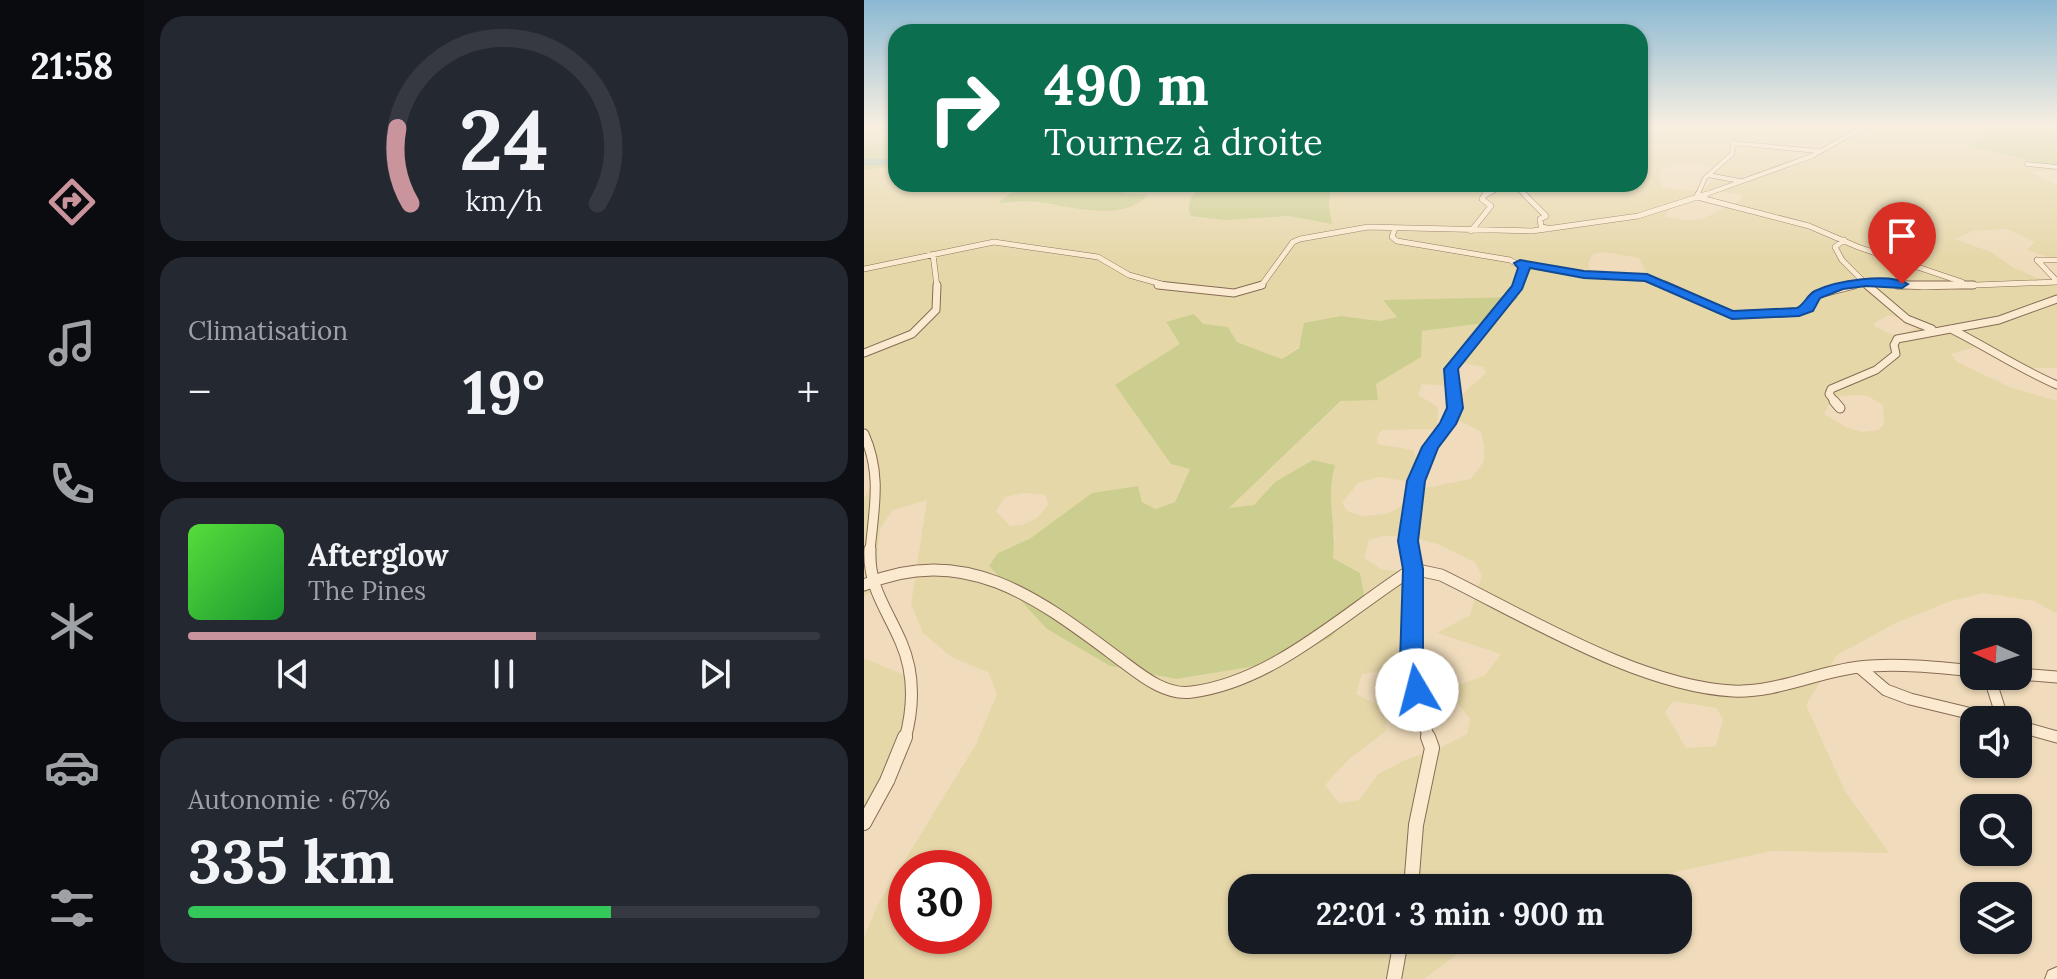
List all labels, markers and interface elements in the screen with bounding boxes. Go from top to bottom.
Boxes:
text: 21:58 [31,43,113,89]
text: 490 m [1044,49,1209,120]
icon: right [912,56,1016,160]
text: 24 [459,86,549,193]
text: Tournez à droite [1044,119,1323,165]
icon: directions [44,174,100,230]
text: km/h [465,183,543,220]
pin [1868,202,1936,284]
icon: arrive [1880,214,1924,258]
text: Climatisation [188,314,348,347]
icon: music [44,315,100,371]
text: 19° [463,354,545,430]
text: − [188,364,211,420]
text: + [797,364,820,420]
icon: phone [44,456,100,512]
text: Afterglow [308,536,449,574]
text: The Pines [308,574,426,607]
icon: climate [44,598,100,654]
north arrow [1960,618,2032,690]
map controls [1960,618,2032,954]
position arrow [1375,648,1459,732]
icon: previous [271,652,315,696]
icon: pause [482,652,526,696]
icon: next [693,652,737,696]
button: sound [1960,706,2032,778]
icon: car [44,739,100,795]
text: Autonomie · 67% [188,783,390,816]
button: search [1960,794,2032,866]
text: 335 km [188,823,394,899]
speed limit sign: 30 [888,850,992,954]
icon: filters [44,880,100,936]
button: layers [1960,882,2032,954]
text: 22:01 · 3 min · 900 m [1316,895,1604,933]

